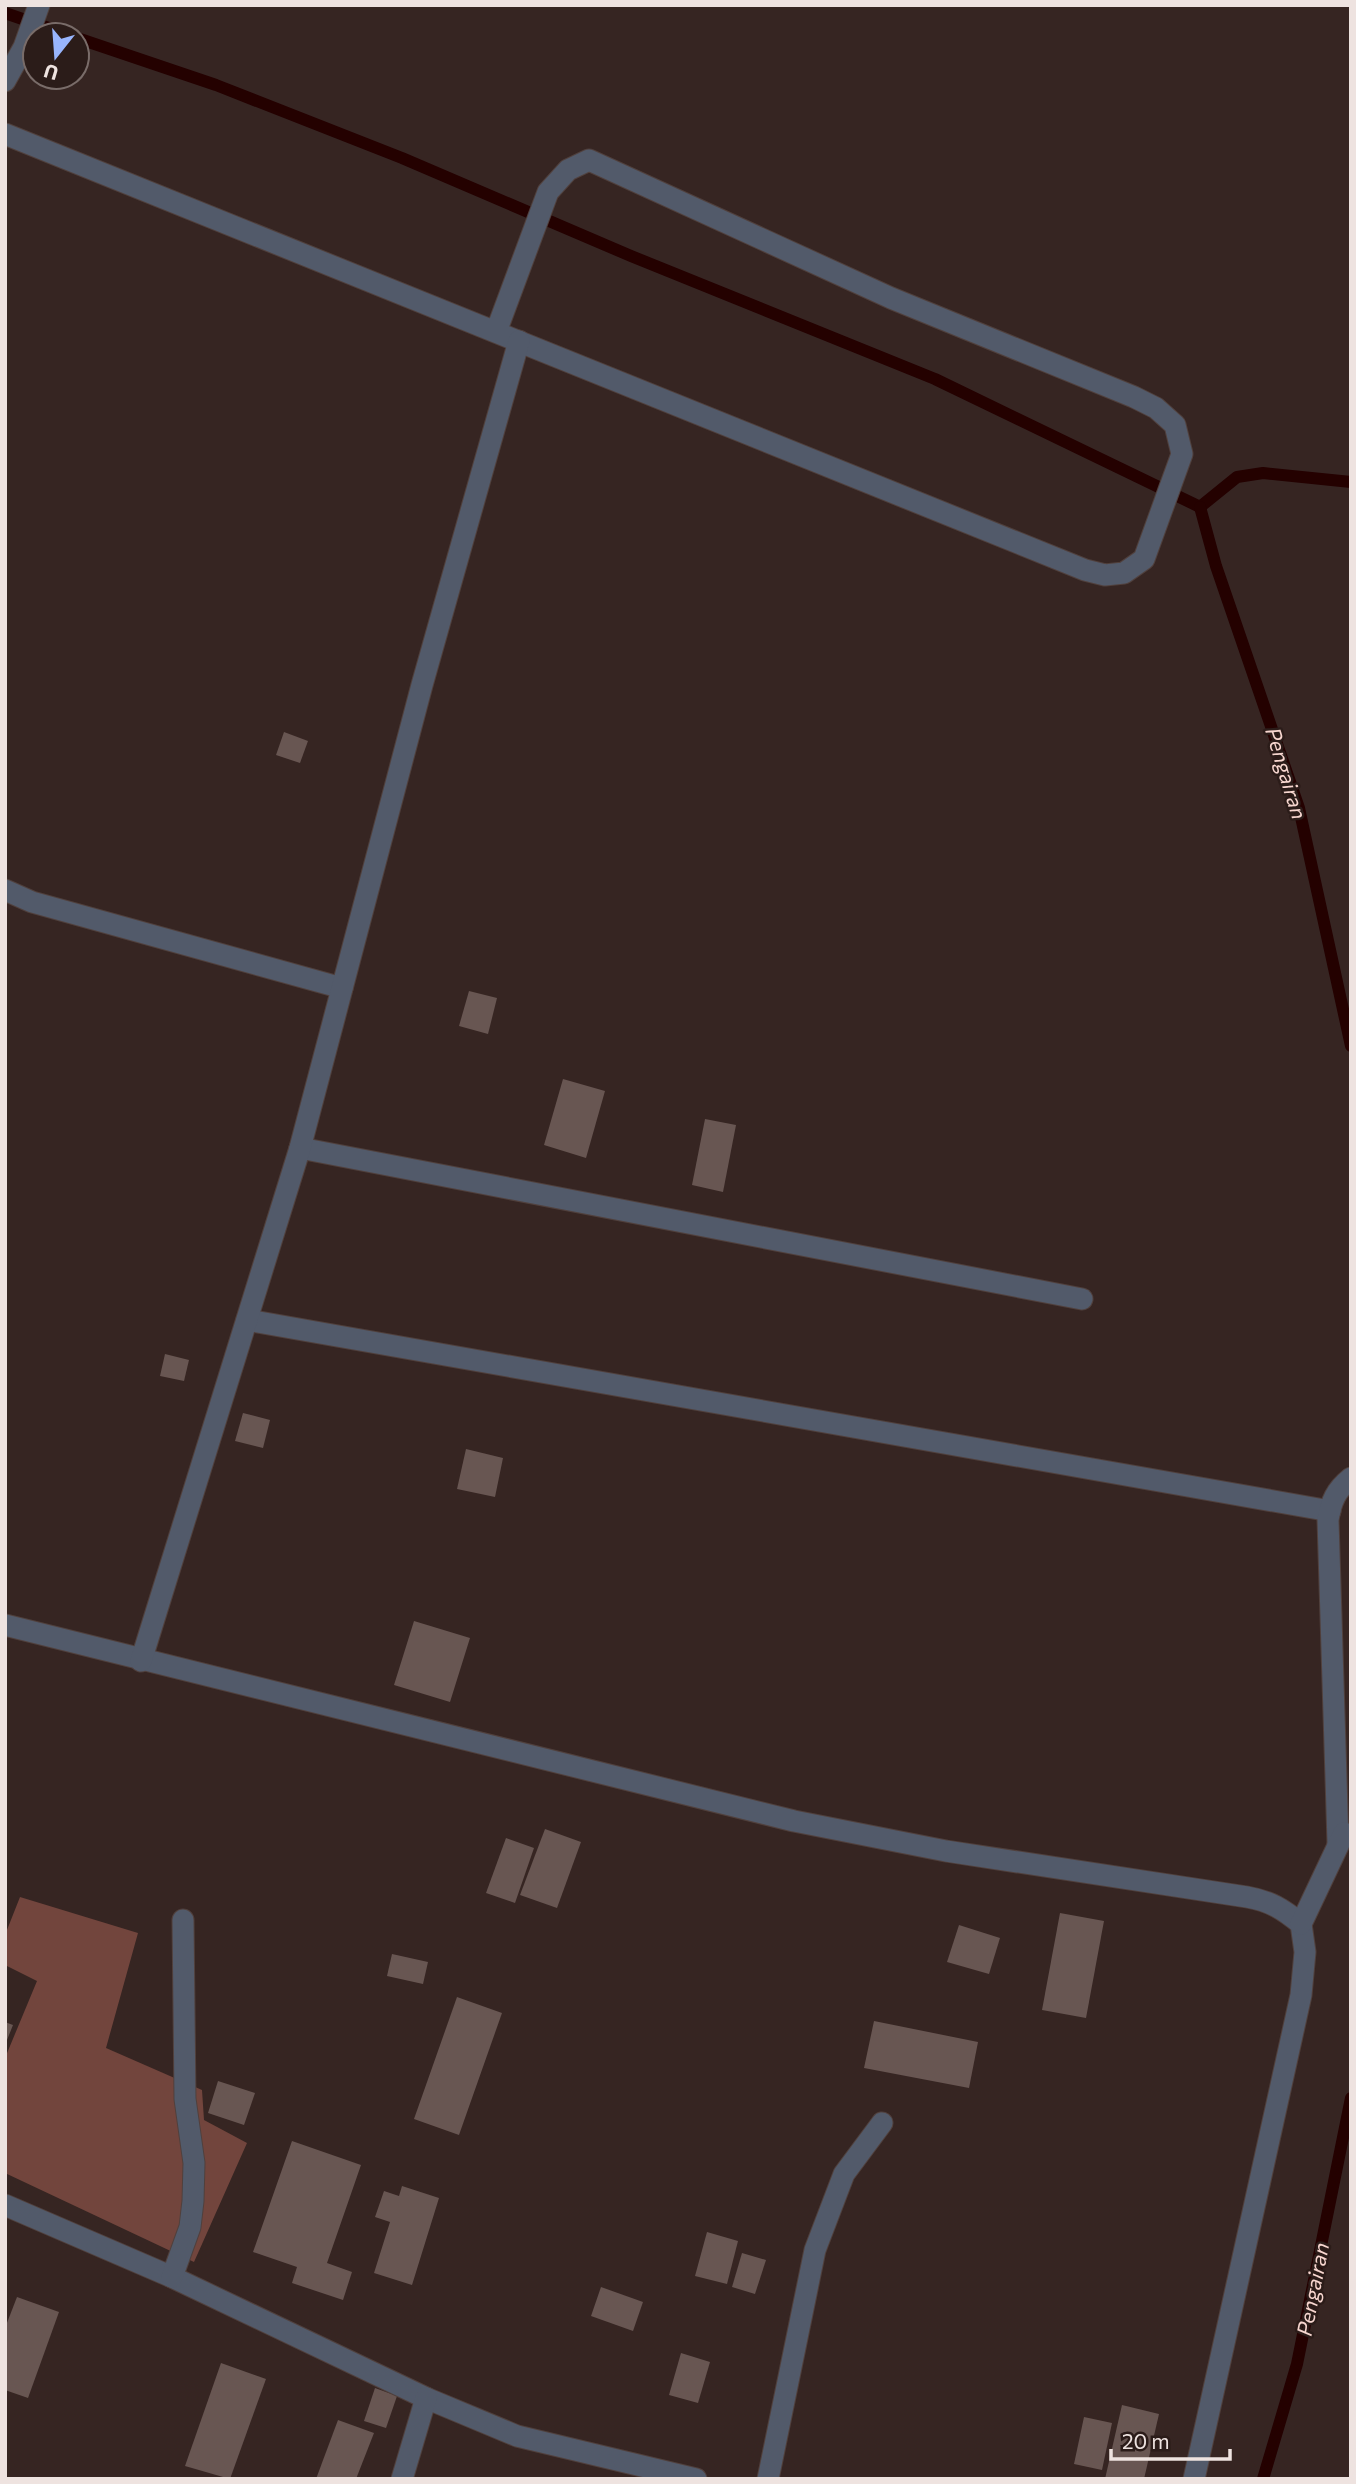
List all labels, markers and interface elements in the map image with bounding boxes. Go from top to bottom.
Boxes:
north arrow [21,21,91,91]
text: U [41,60,61,86]
water label: Pengairan [1261,724,1313,822]
water label: Pengairan [1291,2240,1333,2338]
scale bar [1111,2418,1230,2462]
text: 20 m [1122,2428,1170,2453]

